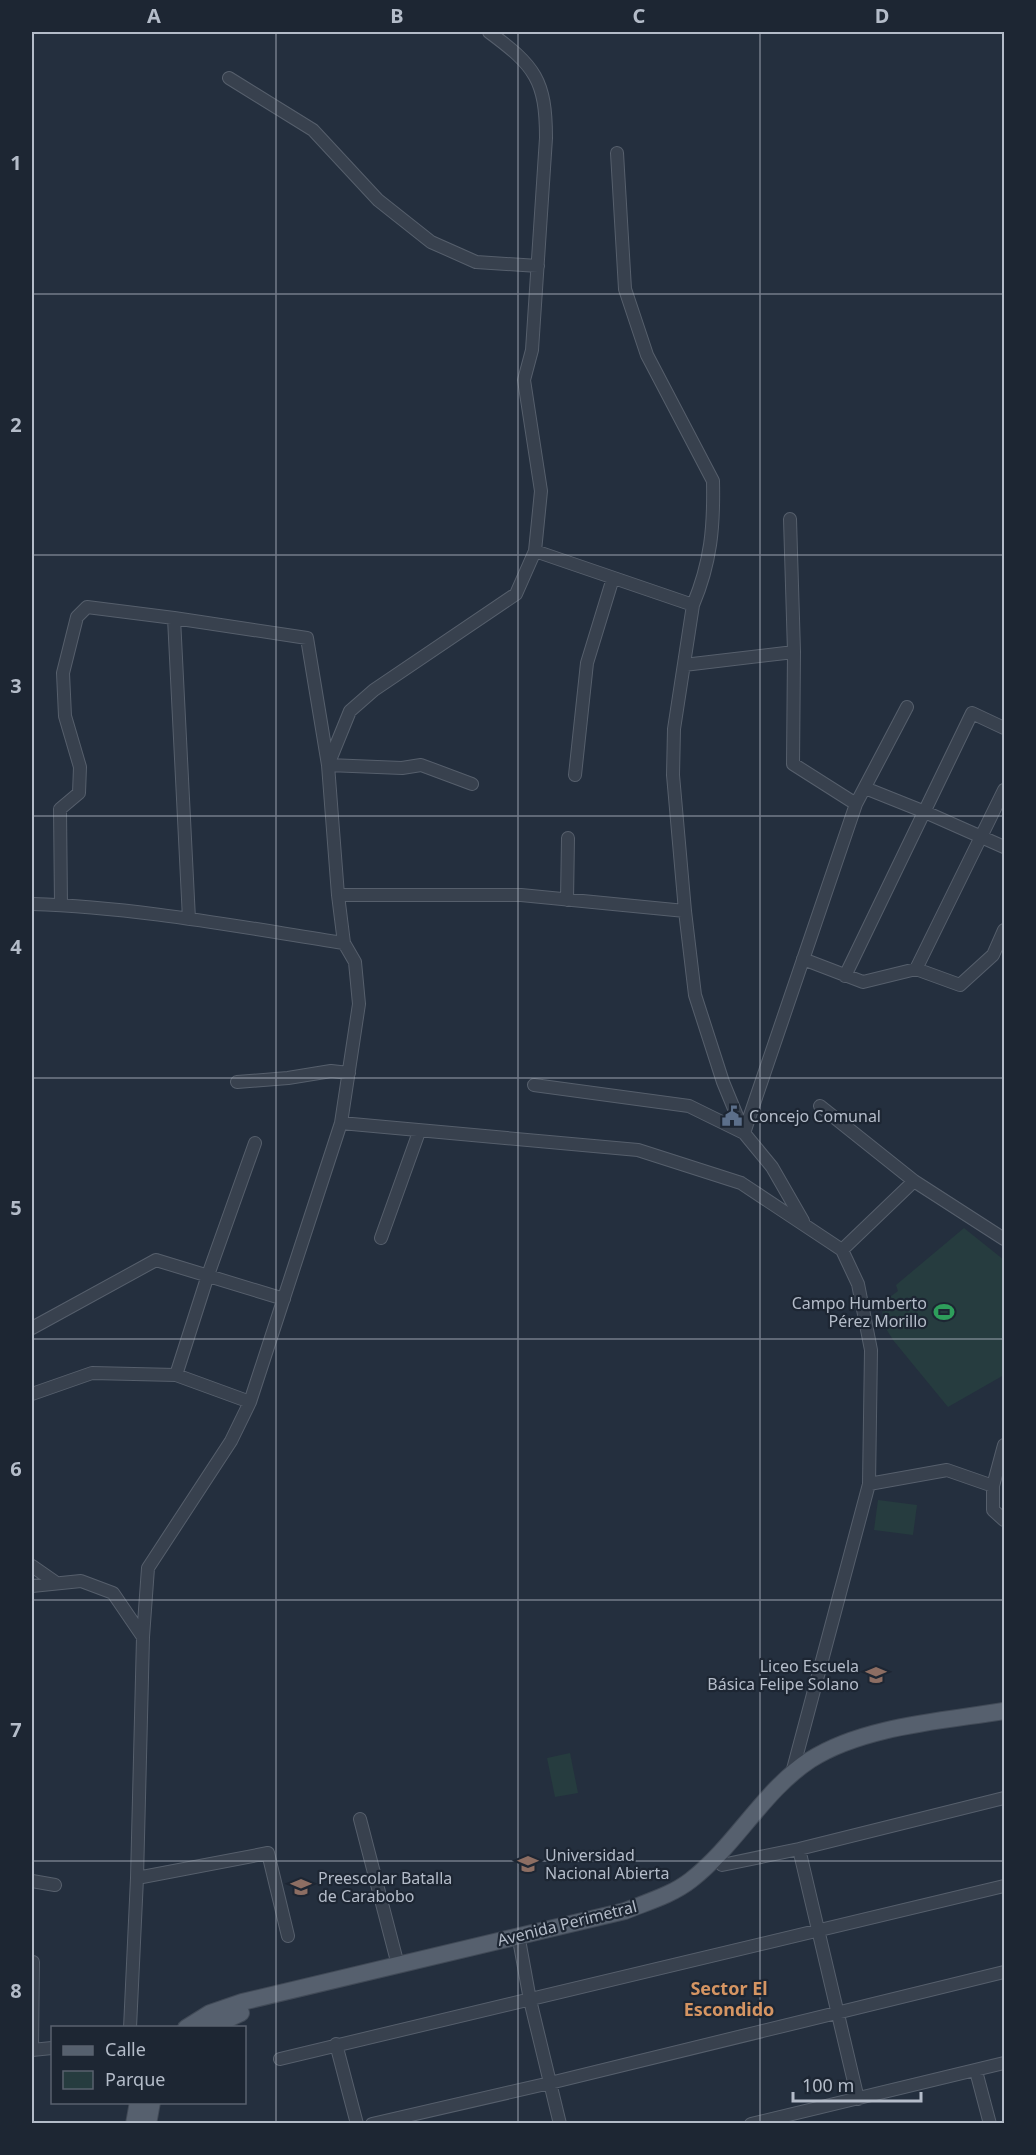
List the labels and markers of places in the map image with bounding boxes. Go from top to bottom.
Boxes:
public building icon: Concejo Comunal [720,1104,744,1128]
place label: Concejo Comunal [749,1105,881,1127]
place label: Campo Humberto Pérez Morillo [792,1292,927,1332]
sports icon: Campo Humberto Pérez Morillo [932,1300,956,1324]
place label: Liceo Escuela Básica Felipe Solano [707,1655,859,1695]
school or university icon: Liceo Escuela Básica Felipe Solano [864,1663,888,1687]
place label: Universidad Nacional Abierta [545,1844,669,1884]
school or university icon: Universidad Nacional Abierta [516,1852,540,1876]
place label: Preescolar Batalla de Carabobo [318,1867,452,1907]
school or university icon: Preescolar Batalla de Carabobo [289,1875,313,1899]

